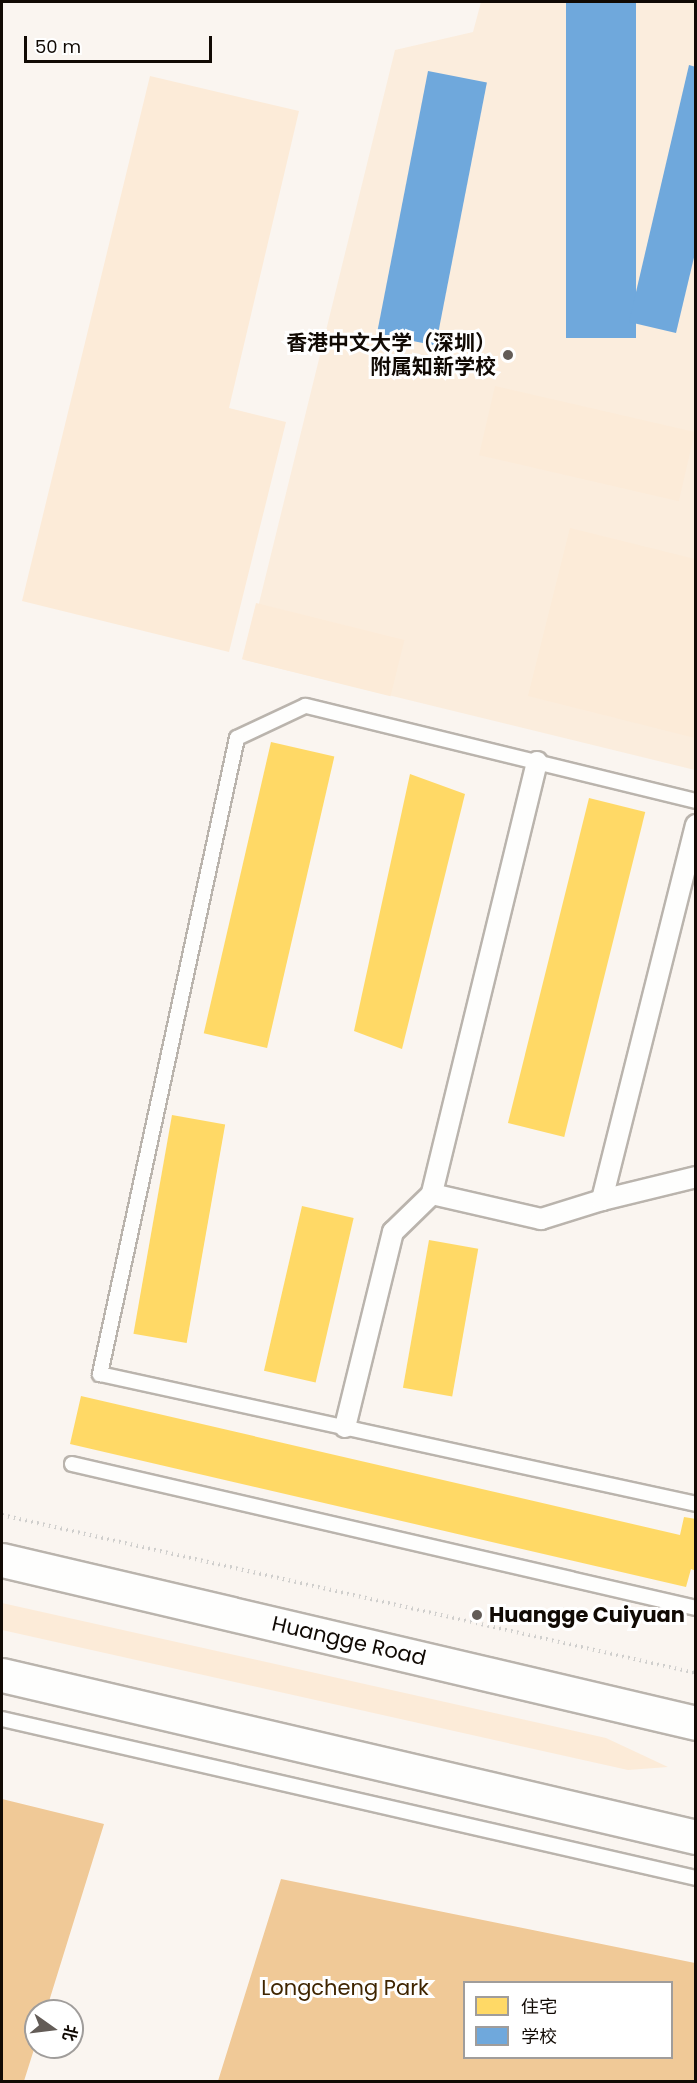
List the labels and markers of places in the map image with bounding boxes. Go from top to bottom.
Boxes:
place label: 香港中文大学（深圳） 附属知新学校 [286,330,496,380]
marker: 香港中文大学（深圳） 附属知新学校 [501,348,515,362]
place label: Huangge Cuiyuan [489,1602,685,1628]
marker: Huangge Cuiyuan [470,1608,484,1622]

